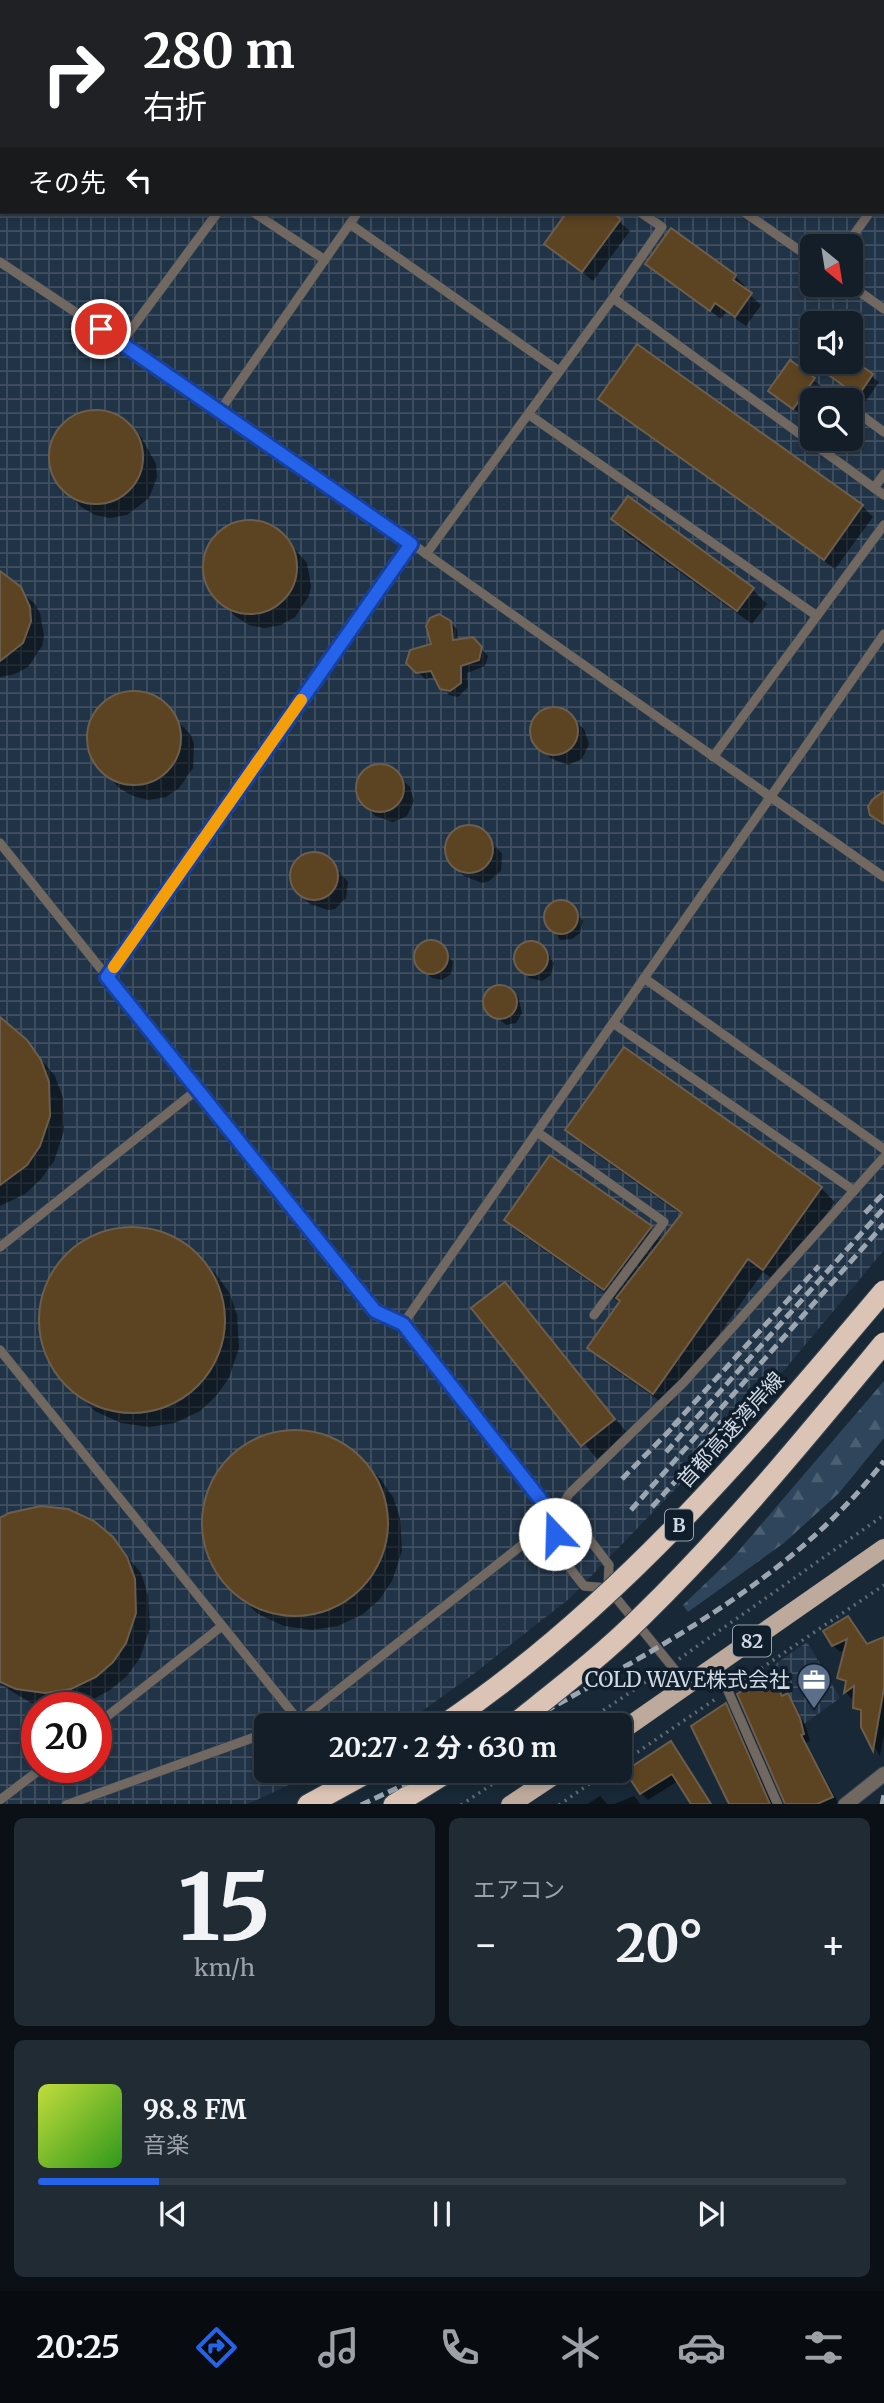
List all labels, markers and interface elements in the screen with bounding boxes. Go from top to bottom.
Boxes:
text: 280 m [143,20,295,81]
icon: right [28,28,119,119]
text: 右折 [143,87,207,127]
icon: left [120,161,158,199]
text: その先 [28,166,106,199]
north arrow [800,234,863,298]
map controls [800,234,863,451]
pin [71,299,131,359]
icon: arrive [82,310,120,348]
button: sound [800,311,863,374]
button: search [800,388,863,451]
street label: 首都高速湾岸線 [671,1366,790,1493]
position arrow [518,1497,592,1571]
road number: B [665,1510,693,1540]
road number: 82 [733,1625,771,1656]
office icon: COLD WAVE株式会社 [795,1661,833,1710]
place label: COLD WAVE株式会社 [585,1666,790,1693]
speed limit sign: 20 [21,1692,112,1783]
text: 20:27 · 2 分 · 630 m [329,1731,557,1764]
text: 15 [178,1850,271,1965]
text: エアコン [473,1875,565,1904]
text: 20° [615,1911,704,1976]
text: − [473,1921,498,1968]
text: + [821,1921,846,1968]
text: km/h [194,1953,255,1982]
text: 98.8 FM [143,2093,246,2126]
text: 音楽 [143,2130,189,2159]
icon: previous [154,2195,192,2233]
icon: pause [423,2195,461,2233]
icon: next [692,2195,730,2233]
icon: directions [192,2323,241,2372]
icon: music [314,2323,363,2372]
icon: phone [435,2323,484,2372]
icon: climate [556,2323,605,2372]
icon: car [677,2323,726,2372]
icon: filters [799,2323,848,2372]
text: 20:25 [36,2327,120,2367]

